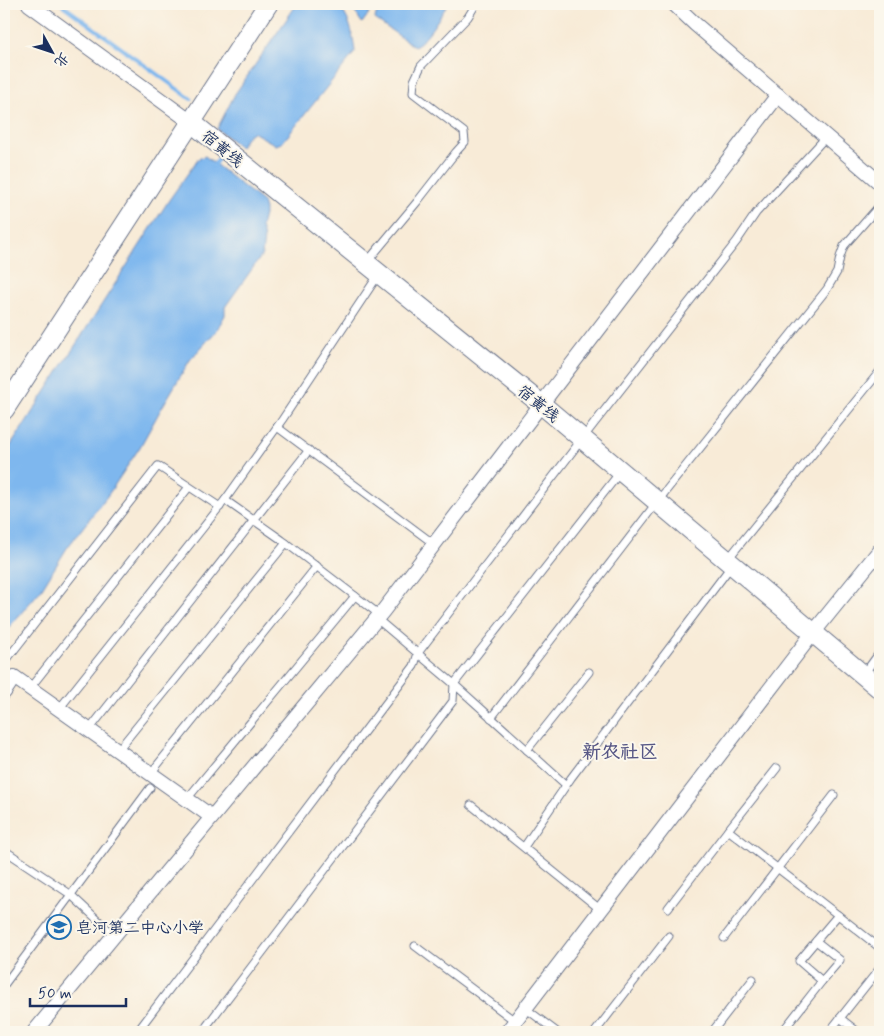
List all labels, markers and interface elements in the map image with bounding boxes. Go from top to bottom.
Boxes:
north arrow [28,28,78,78]
text: 北 [50,49,73,71]
street label: 宿黄线 [197,126,247,172]
street label: 宿黄线 [513,381,563,427]
district label: 新农社区 [582,740,658,765]
school or university icon: 皂河第二中心小学 [46,914,72,940]
place label: 皂河第二中心小学 [76,918,204,939]
scale bar [30,976,126,1008]
text: 50 m [38,984,72,1004]

